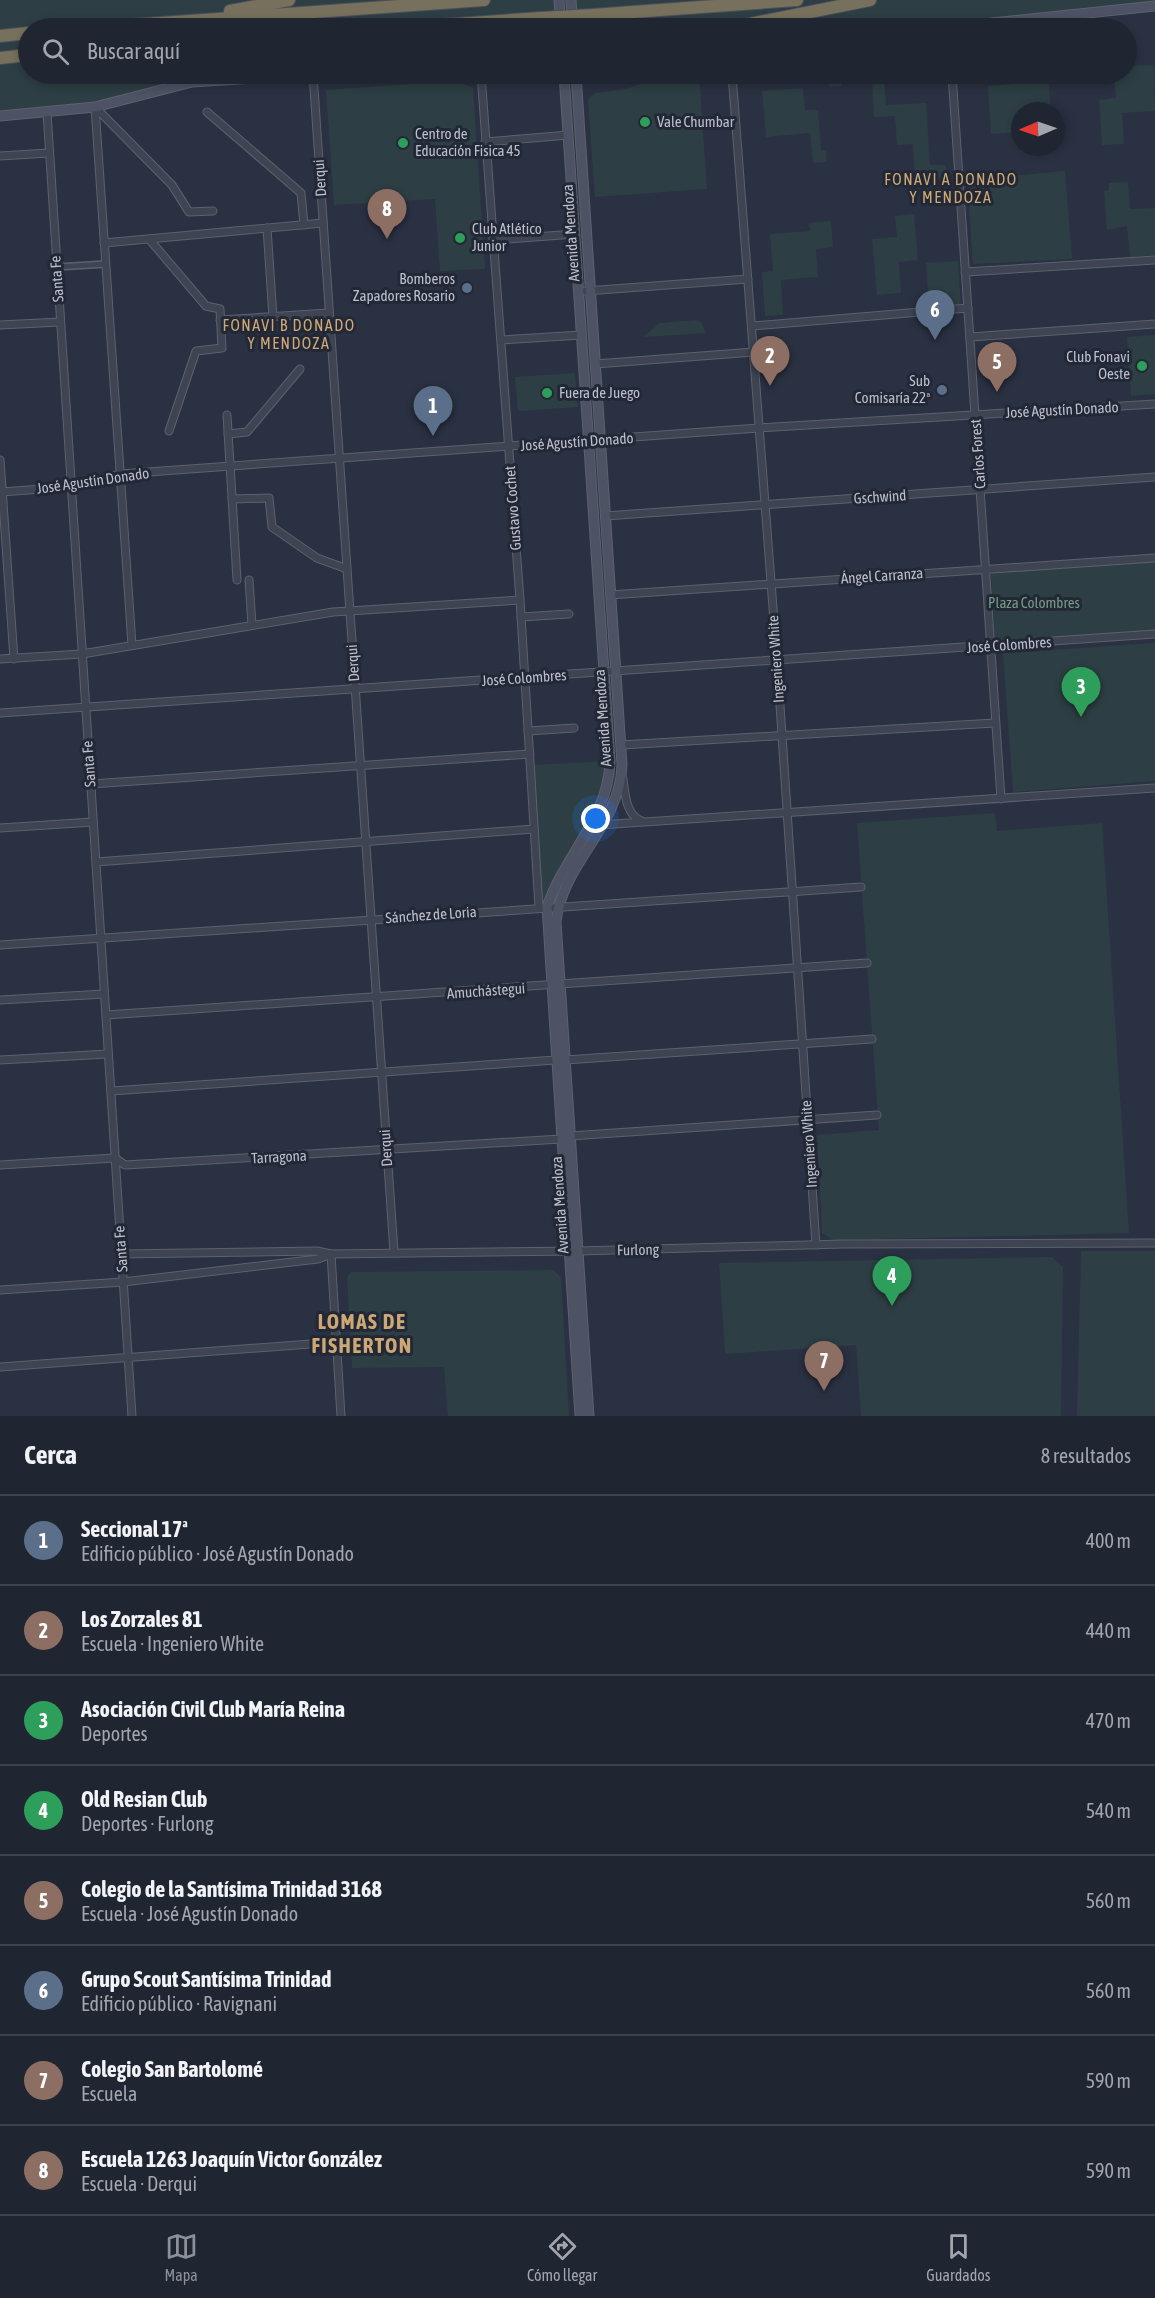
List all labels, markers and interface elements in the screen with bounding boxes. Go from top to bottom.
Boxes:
search box [18,18,1137,84]
icon: search [39,35,72,68]
text: Buscar aquí [87,38,180,64]
north arrow [1011,102,1065,156]
place label: Vale Chumbar [657,113,735,130]
marker: Vale Chumbar [638,115,652,129]
place label: Centro de Educación Fisica 45 [415,125,521,159]
marker: Centro de Educación Fisica 45 [396,136,410,150]
street label: Derqui [310,159,329,197]
district label: FONAVI A DONADO Y MENDOZA [884,170,1018,206]
street label: Avenida Mendoza [559,184,582,282]
pin: 8 [368,190,406,239]
place label: Club Atlético Junior [472,220,542,254]
marker: Club Atlético Junior [453,231,467,245]
street label: Santa Fe [46,255,67,303]
place label: Bomberos Zapadores Rosario [353,270,455,304]
marker: Bomberos Zapadores Rosario [460,281,474,295]
pin: 6 [916,290,954,340]
district label: FONAVI B DONADO Y MENDOZA [222,316,356,352]
pin: 2 [750,336,790,386]
pin: 5 [978,342,1016,392]
place label: Club Fonavi Oeste [1066,348,1130,382]
marker: Club Fonavi Oeste [1135,359,1149,373]
place label: Sub Comisaría 22ª [855,372,930,406]
marker: Sub Comisaría 22ª [935,383,949,397]
place label: Fuera de Juego [559,384,640,401]
pin: 1 [414,386,452,436]
marker: Fuera de Juego [540,386,554,400]
street label: José Agustín Donado [1005,398,1119,421]
street label: Carlos Forest [967,419,988,490]
street label: José Agustín Donado [520,429,634,454]
street label: José Agustín Donado [36,464,150,497]
street label: Gustavo Cochet [501,465,524,551]
street label: Gschwind [853,486,907,507]
street label: Ángel Carranza [840,564,924,587]
park label: Plaza Colombres [988,594,1080,611]
street label: Ingeniero White [764,615,787,703]
street label: José Colombres [966,633,1052,656]
street label: Derqui [343,644,362,682]
street label: José Colombres [481,666,567,689]
pin: 3 [1062,668,1100,717]
street label: Avenida Mendoza [591,669,614,767]
street label: Santa Fe [78,740,99,788]
your location [581,804,610,833]
street label: Sánchez de Loria [385,903,477,926]
street label: Amuchástegui [446,979,526,1002]
street label: Ingeniero White [797,1100,820,1188]
street label: Derqui [376,1129,395,1167]
street label: Tarragona [251,1147,307,1166]
street label: Avenida Mendoza [548,1156,571,1254]
street label: Santa Fe [110,1225,131,1273]
street label: Furlong [617,1241,660,1258]
pin: 4 [872,1256,912,1306]
district label: LOMAS DE FISHERTON [311,1309,413,1357]
pin: 7 [804,1342,844,1391]
text: Cerca [24,1440,77,1470]
text: 8 resultados [1041,1444,1131,1467]
text: Seccional 17ª [81,1516,188,1542]
text: 1 [39,1529,48,1552]
text: 400 m [1086,1529,1131,1552]
text: Edificio público · José Agustín Donado [81,1542,354,1565]
text: Los Zorzales 81 [81,1606,203,1632]
text: 2 [39,1619,48,1642]
text: 440 m [1086,1619,1131,1642]
text: Escuela · Ingeniero White [81,1632,264,1655]
text: Asociación Civil Club María Reina [81,1696,345,1722]
text: 3 [39,1709,48,1732]
text: 470 m [1086,1709,1131,1732]
text: Deportes [81,1722,148,1745]
text: Old Resian Club [81,1786,207,1812]
text: 4 [39,1799,48,1822]
text: 540 m [1086,1799,1131,1822]
text: Deportes · Furlong [81,1812,214,1835]
text: Colegio de la Santísima Trinidad 3168 [81,1876,382,1902]
text: 5 [39,1889,48,1912]
text: 560 m [1086,1889,1131,1912]
text: Escuela · José Agustín Donado [81,1902,298,1925]
text: Grupo Scout Santísima Trinidad [81,1966,331,1992]
text: 6 [39,1979,48,2002]
text: 560 m [1086,1979,1131,2002]
text: Edificio público · Ravignani [81,1992,277,2015]
text: Colegio San Bartolomé [81,2056,263,2082]
text: 7 [39,2069,48,2092]
text: 590 m [1086,2069,1131,2092]
text: Escuela [81,2082,137,2105]
text: Escuela 1263 Joaquín Victor González [81,2146,382,2172]
text: 8 [39,2159,48,2182]
text: 590 m [1086,2159,1131,2182]
text: Escuela · Derqui [81,2172,197,2195]
tab: Mapa [165,2230,198,2284]
tab: Cómo llegar [527,2230,597,2284]
tab: Guardados [926,2230,990,2284]

